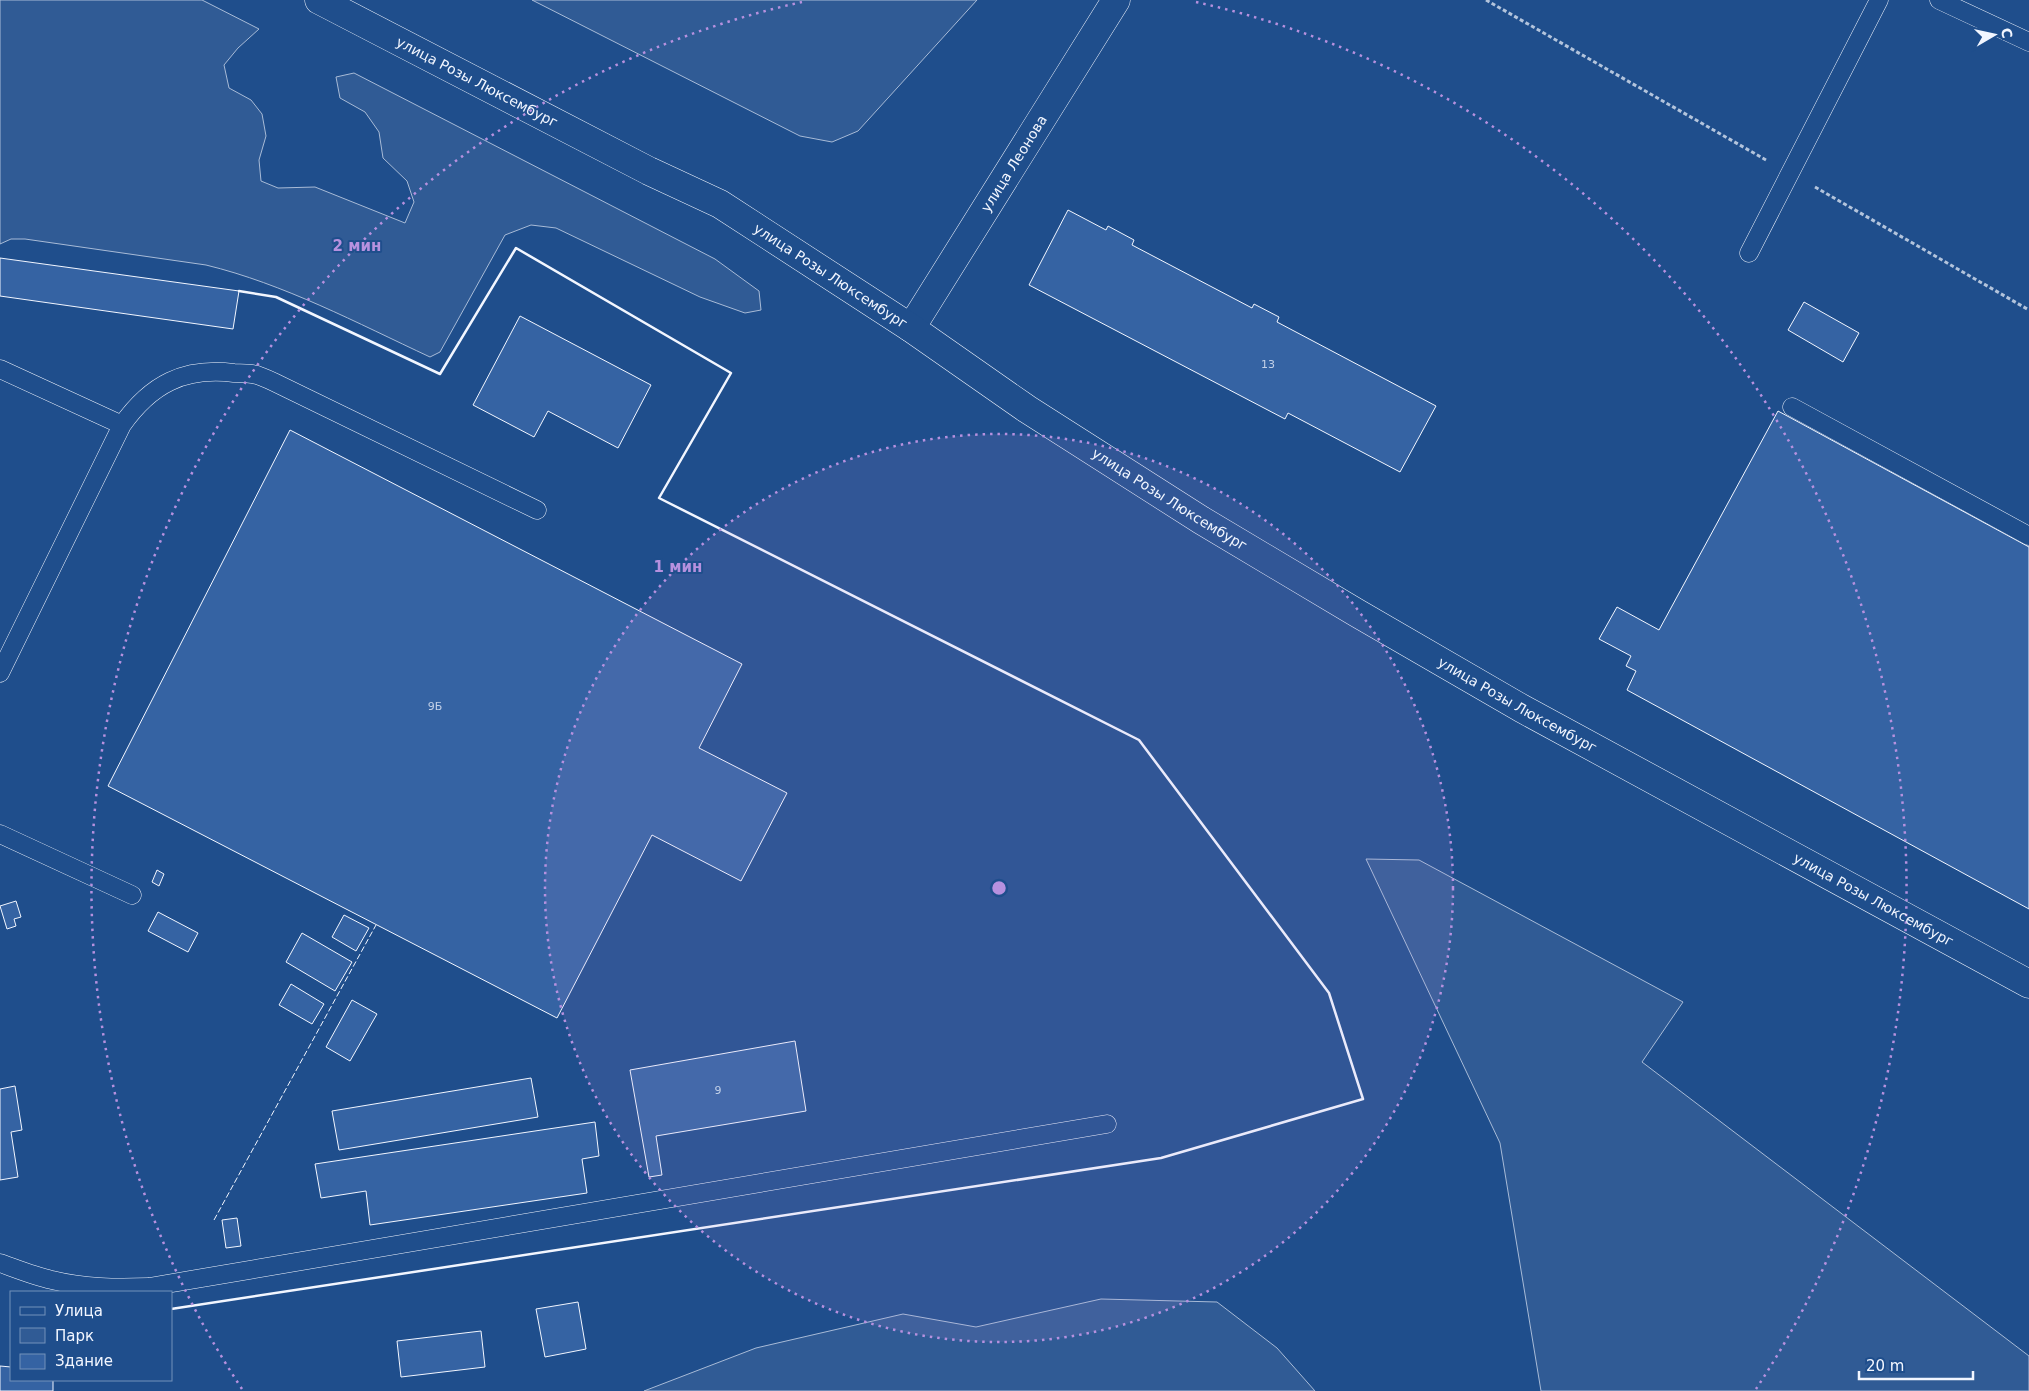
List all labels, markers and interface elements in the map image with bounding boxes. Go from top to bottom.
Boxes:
north arrow [1969,10,2019,60]
text: С [1998,27,2016,39]
street label: улица Розы Люксембург [394,33,561,130]
street label: улица Леонова [978,112,1050,215]
street label: улица Розы Люксембург [751,220,911,332]
text: 2 мин [333,237,381,255]
house number: 13 [1261,358,1275,371]
street label: улица Розы Люксембург [1089,445,1250,554]
text: 1 мин [654,558,702,576]
street label: улица Розы Люксембург [1435,654,1600,756]
house number: 9Б [428,700,442,713]
street label: улица Розы Люксембург [1791,850,1956,950]
centre of rings [990,879,1008,897]
house number: 9 [715,1084,722,1097]
legend [10,1291,172,1381]
text: Улица [55,1302,103,1320]
text: Парк [55,1327,94,1345]
scale bar [1859,1348,1973,1380]
text: Здание [55,1352,113,1370]
text: 20 m [1866,1357,1904,1375]

